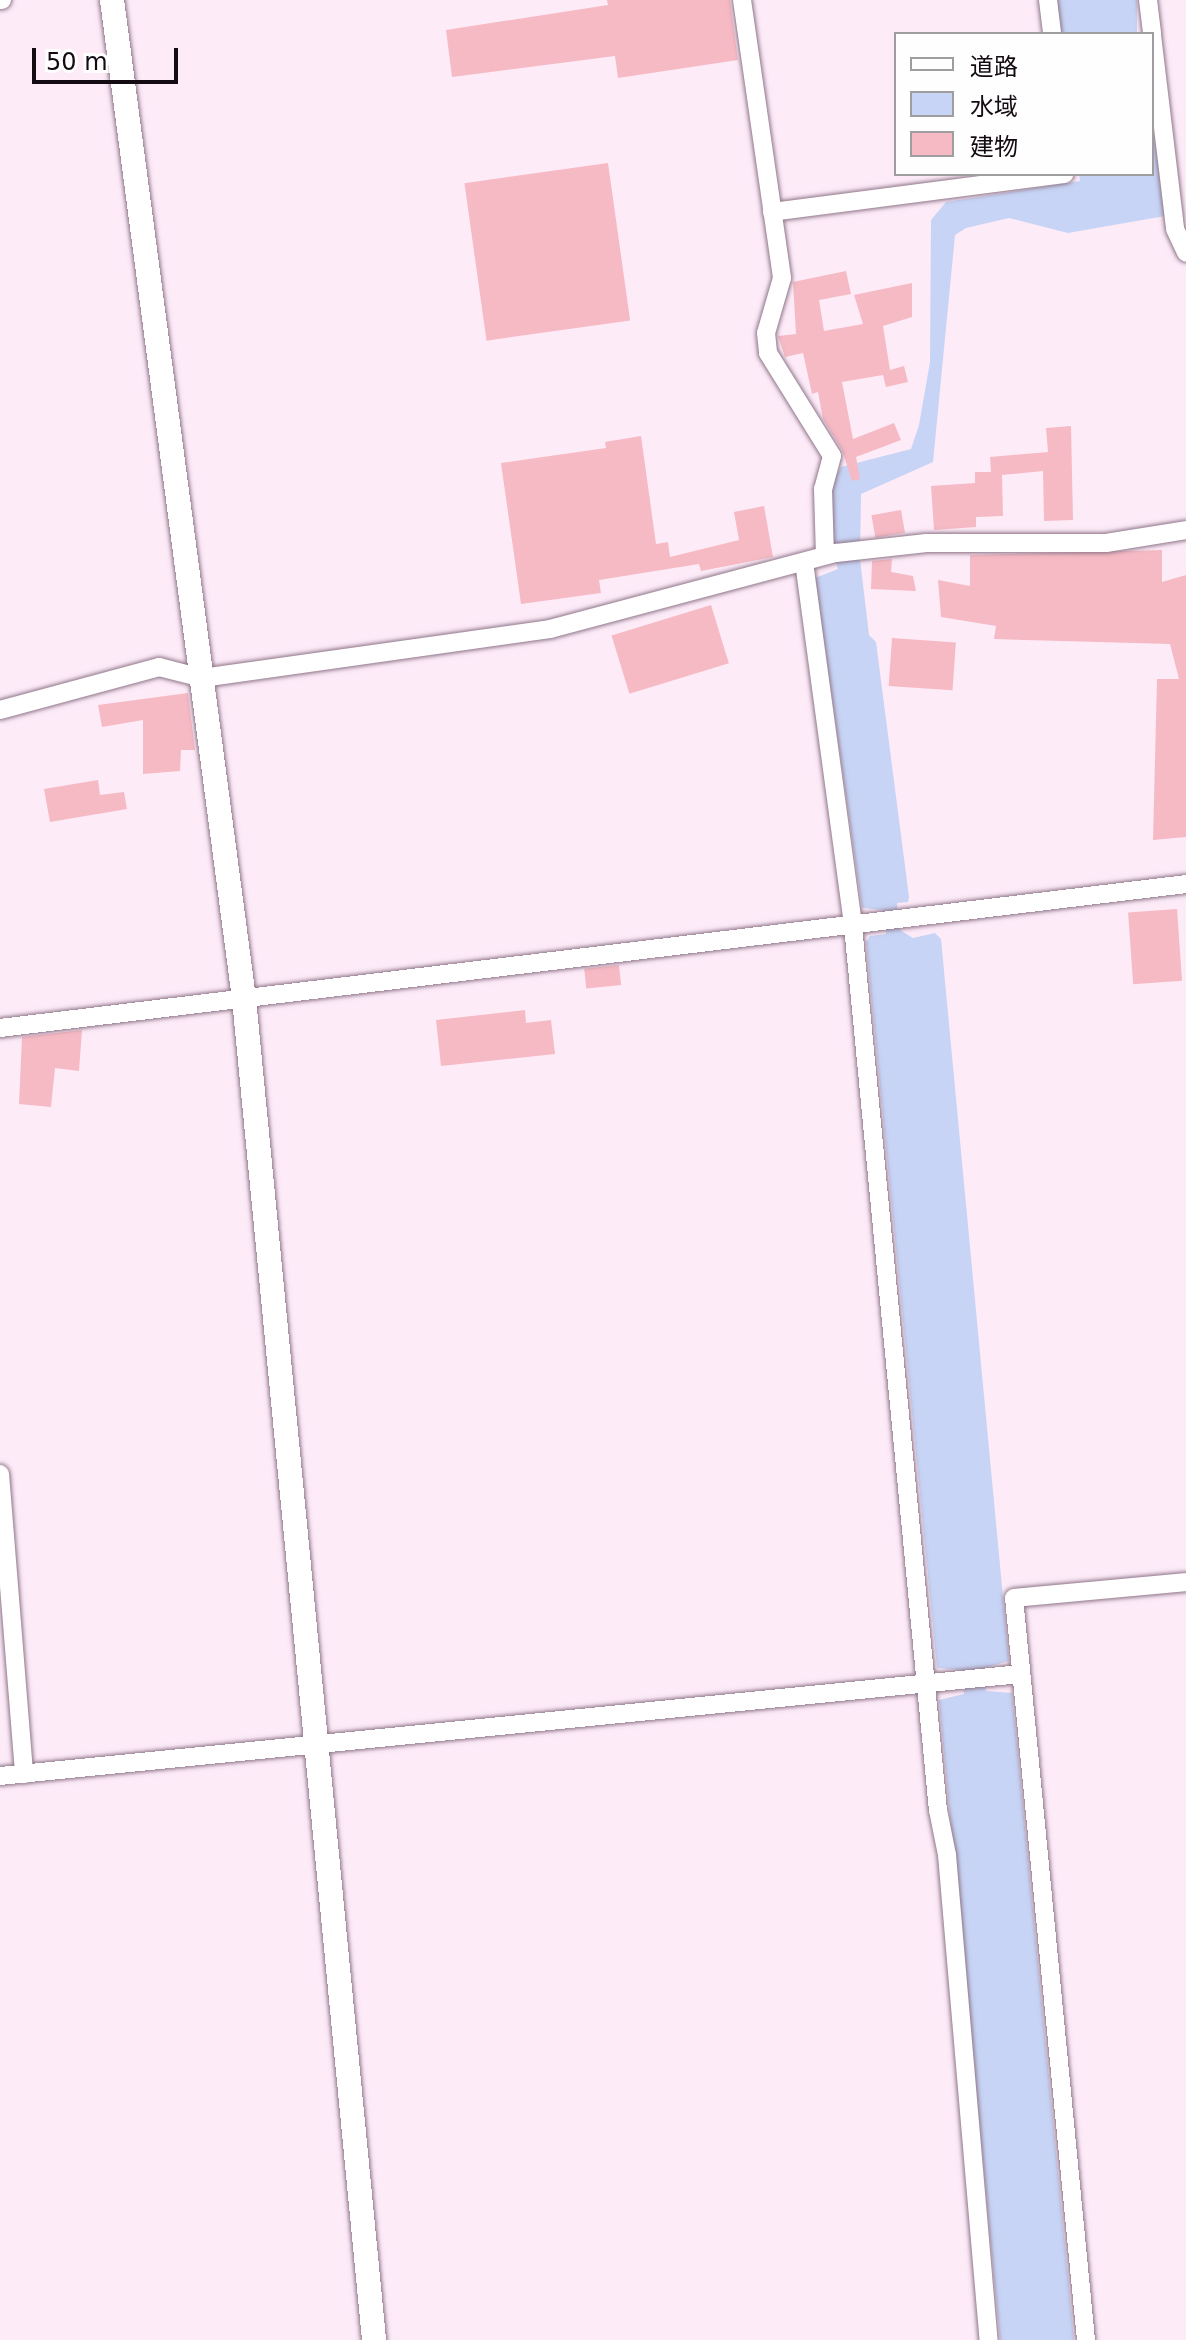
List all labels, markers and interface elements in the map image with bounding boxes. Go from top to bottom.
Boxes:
scale bar [36,32,182,82]
legend [894,32,1154,176]
text: 50 m [46,48,108,76]
text: 道路 [970,53,1018,81]
text: 水域 [970,93,1018,121]
text: 建物 [970,133,1018,161]

